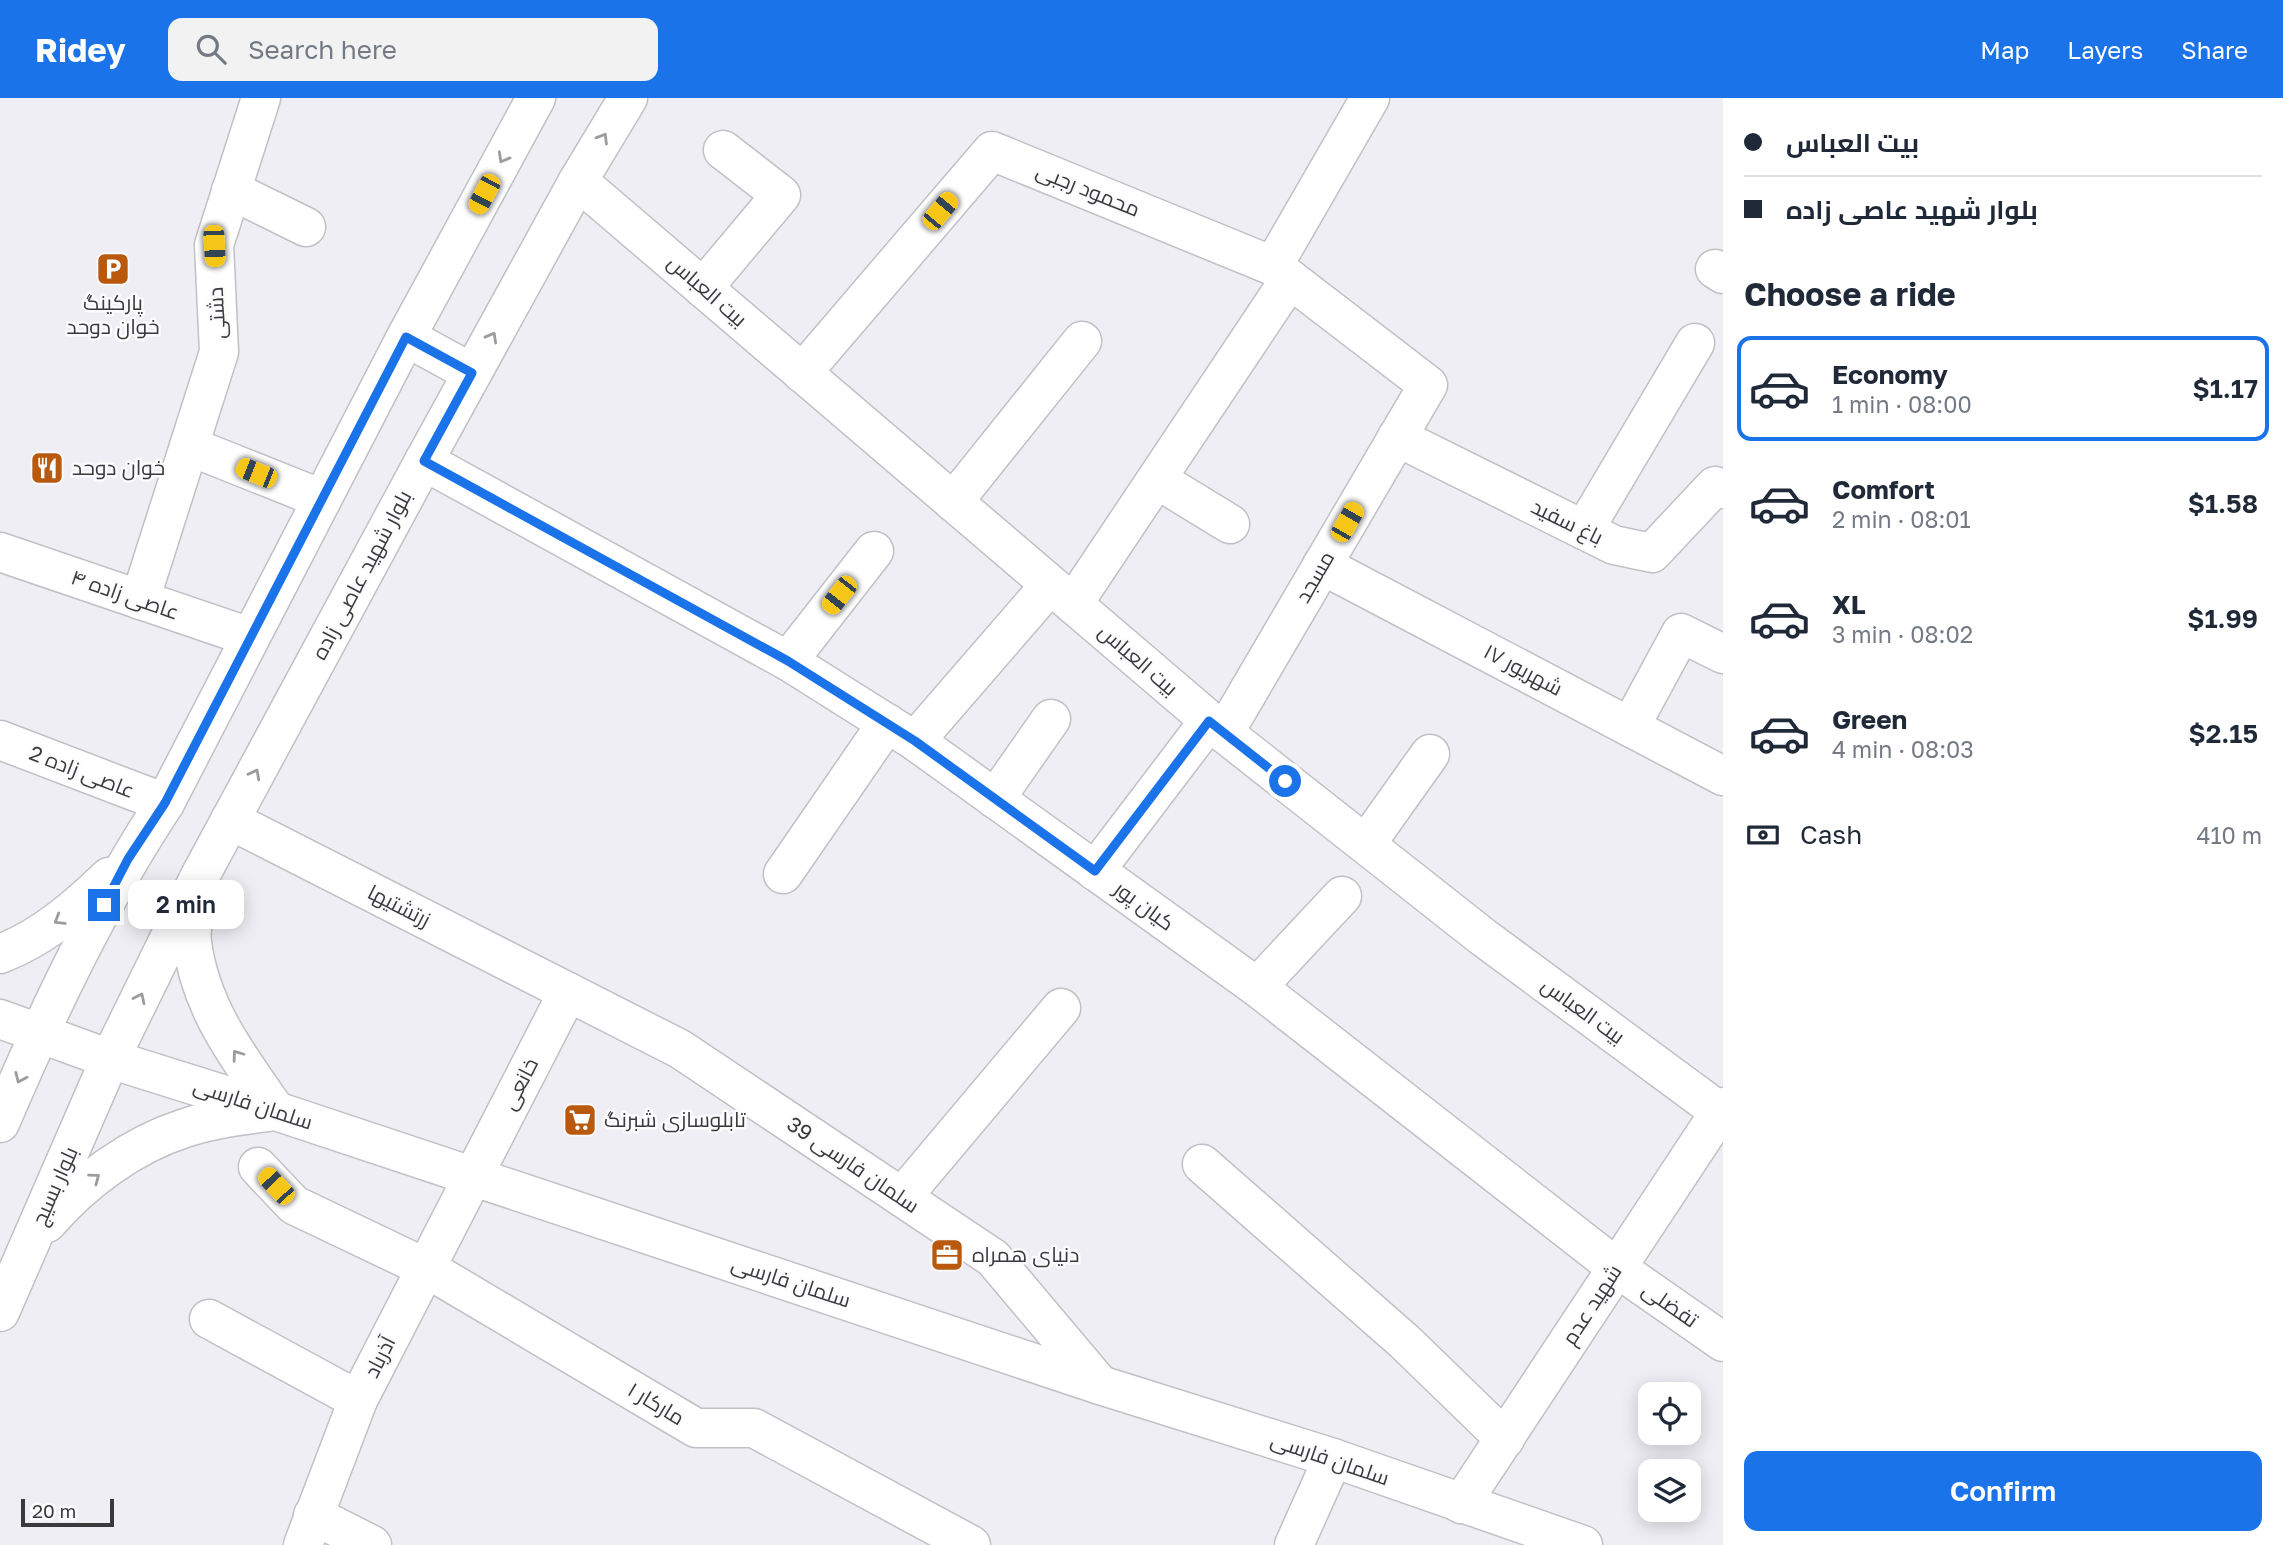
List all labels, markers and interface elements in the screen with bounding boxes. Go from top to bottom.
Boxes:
search box [168,18,658,81]
text: Ridey [35,30,126,69]
icon: search [192,30,230,68]
text: Search here [248,34,397,65]
text: Map [1980,35,2029,64]
text: Layers [2067,35,2143,64]
text: Share [2181,35,2248,64]
text: بیت العباس [1786,127,1919,158]
one-way arrow [595,133,608,146]
one-way arrow [498,151,511,163]
street label: محمود رجبی [1032,156,1144,223]
car [465,171,504,217]
car [919,188,962,234]
text: بلوار شهید عاصی زاده [1786,194,2038,225]
car [203,224,226,268]
street label: بیت العباس [662,249,753,333]
parking icon: پارکینگ خوان دوحد [94,250,132,288]
text: Choose a ride [1744,275,1956,313]
street label: دشتی [202,286,231,340]
place label: پارکینگ خوان دوحد [66,289,160,340]
one-way arrow [484,331,497,344]
icon: car [1748,357,1811,420]
text: Economy [1832,359,1948,390]
text: $1.17 [2193,373,2258,404]
text: 1 min · 08:00 [1832,390,1972,418]
restaurant icon: خوان دوحد [28,449,66,487]
place label: خوان دوحد [72,454,165,481]
car [233,455,280,491]
icon: car [1748,472,1811,535]
text: Comfort [1832,474,1935,505]
street label: بلوار شهید عاصی زاده [306,486,418,664]
text: $1.58 [2188,488,2258,519]
street label: باغ سفید [1526,493,1608,551]
car [1328,499,1367,545]
text: 2 min · 08:01 [1832,505,1971,533]
street label: مسجد [1289,546,1339,607]
street label: عاصی زاده ۴ [68,563,183,626]
car [818,572,861,618]
icon: car [1748,587,1811,650]
text: XL [1832,589,1866,620]
text: $1.99 [2187,603,2258,634]
street label: بیت العباس [1093,618,1184,702]
text: 3 min · 08:02 [1832,620,1973,648]
street label: ۱۷ شهریور [1479,638,1567,702]
icon: car [1748,702,1811,765]
text: Green [1832,704,1907,735]
text: $2.15 [2189,718,2258,749]
text: 4 min · 08:03 [1832,735,1974,763]
street label: عاصی زاده 2 [26,739,139,804]
route start [1269,765,1301,797]
one-way arrow [247,768,260,781]
icon: cash [1744,816,1782,854]
text: Cash [1800,819,1862,850]
text: 410 m [2196,821,2262,849]
street label: کیان پور [1107,874,1180,937]
street label: زرتشتیها [363,878,435,933]
callout: 2 min [128,880,244,930]
route end [88,889,120,921]
text: 2 min [156,890,216,918]
one-way arrow [54,912,67,924]
street label: بیت العباس [1536,971,1630,1050]
one-way arrow [132,993,146,1005]
one-way arrow [233,1050,245,1062]
street label: خانعی [495,1053,544,1115]
one-way arrow [14,1071,28,1083]
street label: سلمان فارسی [190,1072,316,1135]
supermarket icon: تابلوسازی شبرنگ [561,1101,599,1139]
place label: تابلوسازی شبرنگ [604,1106,746,1133]
street label: سلمان فارسی 39 [782,1110,925,1219]
street label: بلوار بسیج [25,1142,85,1230]
car [254,1163,299,1209]
one-way arrow [87,1173,100,1186]
office icon: دنیای همراه [928,1236,966,1274]
place label: دنیای همراه [972,1241,1079,1268]
street label: سلمان فارسی [728,1250,854,1313]
street label: شهید عدم [1556,1259,1628,1351]
street label: تفضلی [1637,1276,1704,1334]
street label: آذرباد [358,1331,401,1382]
street label: مارکار ۱ [623,1376,690,1430]
map controls [1638,1382,1701,1522]
button: locate [1638,1382,1701,1445]
street label: سلمان فارسی [1267,1426,1393,1491]
button: Confirm [1744,1451,2262,1531]
button: layers [1638,1459,1701,1522]
scale bar [21,1496,114,1528]
text: 20 m [32,1499,76,1522]

